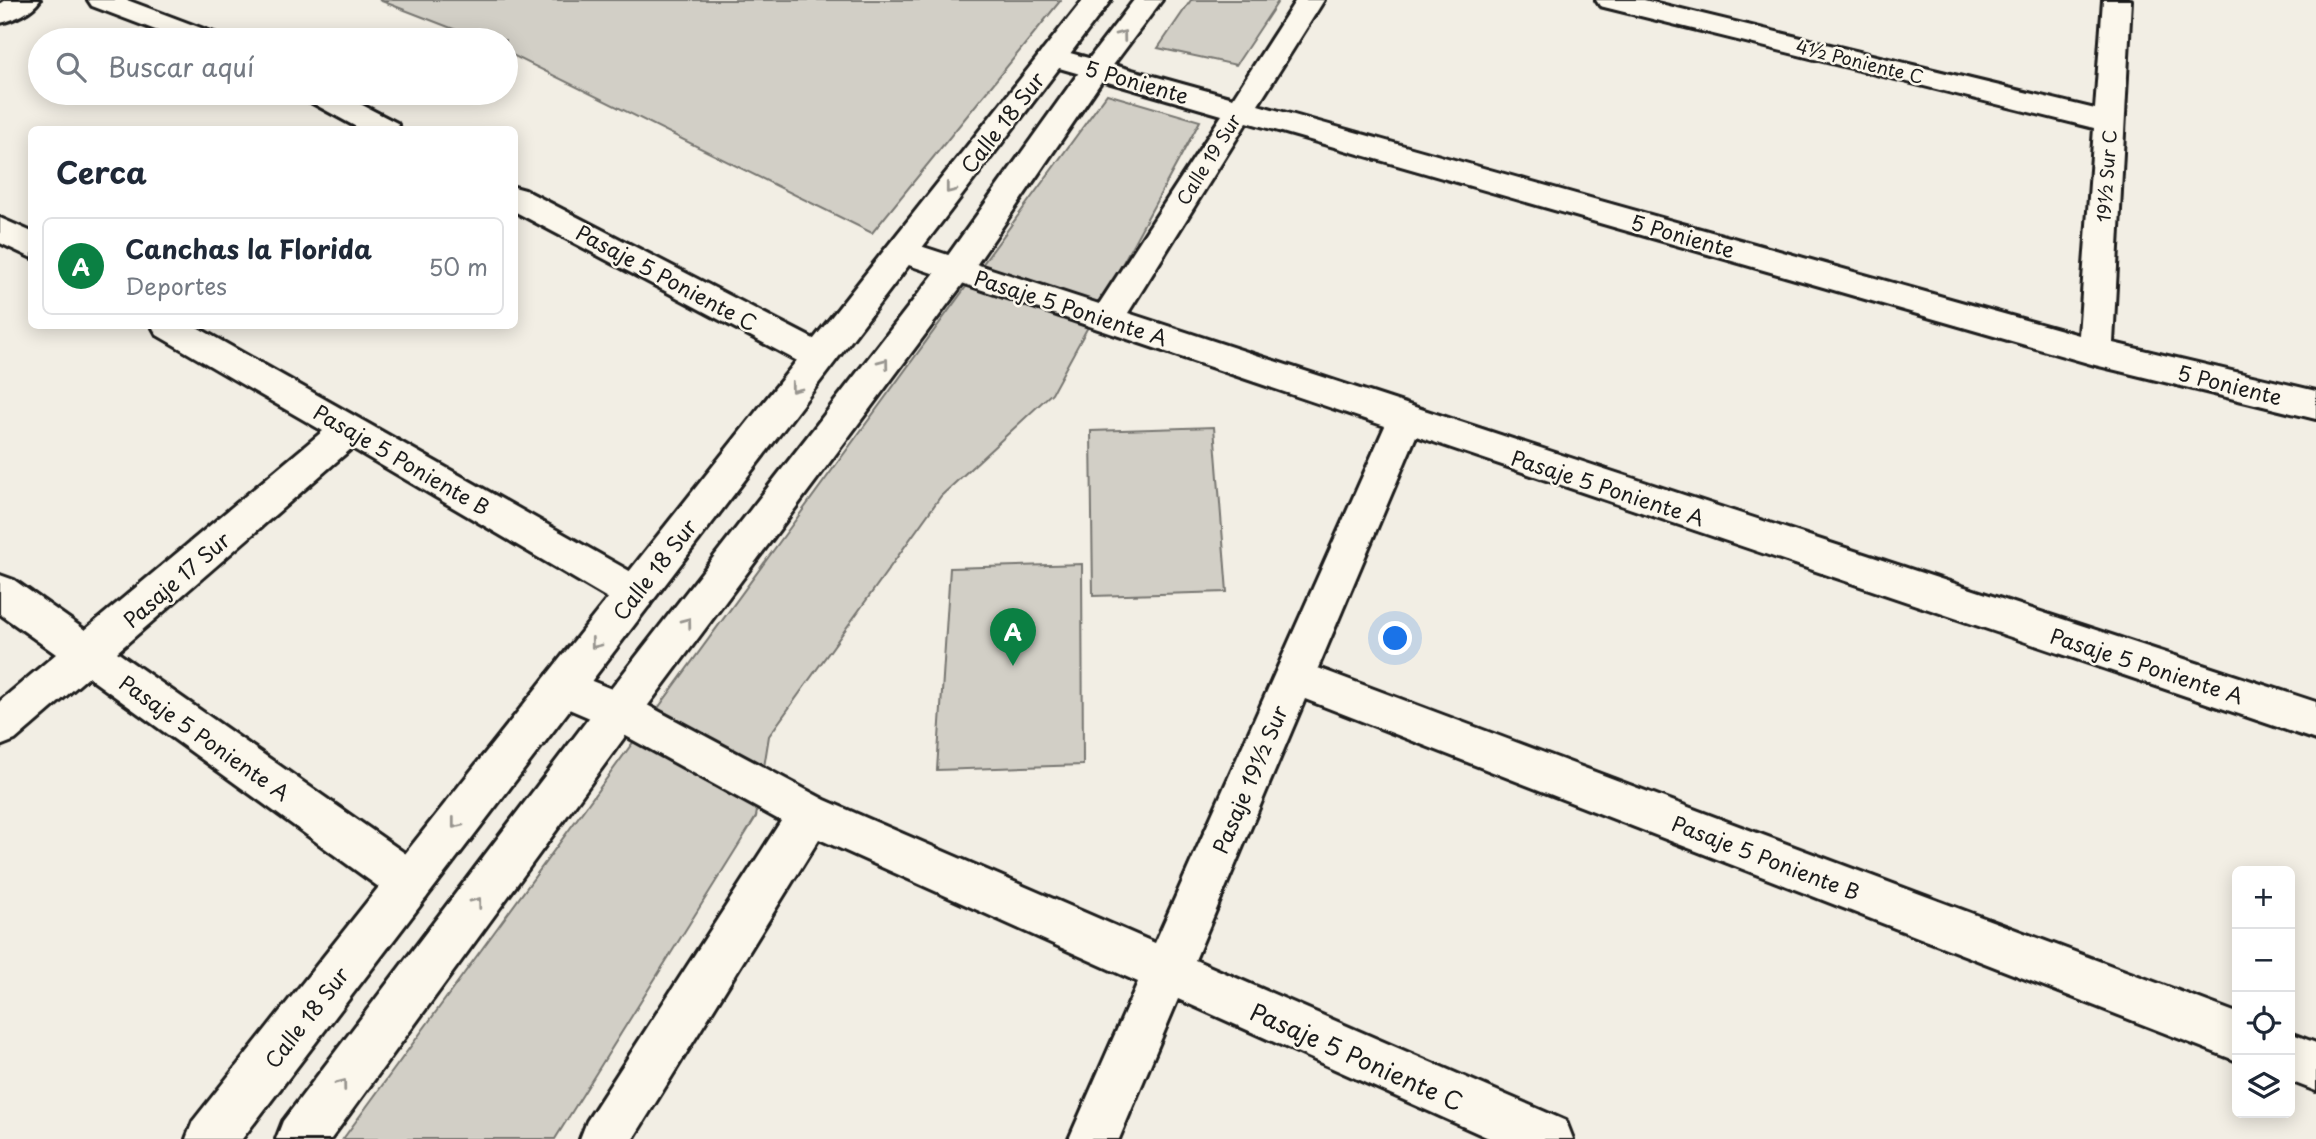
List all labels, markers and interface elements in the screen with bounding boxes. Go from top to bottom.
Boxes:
search box [28,28,518,105]
one-way arrow [1113,30,1126,43]
street label: 4½ Poniente C [1793,32,1927,90]
text: Buscar aquí [108,47,254,86]
icon: search [52,48,90,86]
street label: 5 Poniente [1081,51,1193,111]
street label: Calle 18 Sur [952,64,1052,180]
street label: Calle 19 Sur [1169,108,1247,210]
street label: 19½ Sur C [2089,129,2123,223]
text: Cerca [56,149,147,194]
one-way arrow [946,181,959,193]
street label: 5 Poniente [1627,205,1739,265]
street label: Pasaje 5 Poniente C [571,216,763,338]
text: Canchas la Florida [125,229,372,268]
text: A [72,249,90,284]
text: 50 m [428,249,488,284]
street label: Pasaje 5 Poniente A [970,261,1172,353]
text: Deportes [125,268,227,303]
street label: 5 Poniente [2174,356,2286,412]
one-way arrow [876,358,889,370]
one-way arrow [791,380,804,392]
street label: Pasaje 5 Poniente B [308,395,496,523]
street label: Pasaje 5 Poniente A [1507,441,1709,533]
street label: Calle 18 Sur [604,511,704,627]
street label: Pasaje 17 Sur [115,523,237,635]
pin: A [990,608,1036,666]
one-way arrow [679,617,692,629]
street label: Pasaje 5 Poniente A [2046,619,2248,711]
your location [1378,621,1412,655]
one-way arrow [591,637,604,649]
street label: Pasaje 5 Poniente A [113,666,297,808]
street label: Pasaje 19½ Sur [1203,700,1295,858]
street label: Pasaje 5 Poniente B [1667,806,1865,908]
one-way arrow [451,816,464,829]
map controls [2232,866,2295,1118]
button: + [2232,866,2295,929]
one-way arrow [469,897,482,909]
button: − [2232,929,2295,992]
street label: Calle 18 Sur [256,959,356,1075]
button: locate [2232,992,2295,1055]
street label: Pasaje 5 Poniente C [1245,993,1469,1119]
button: layers [2232,1055,2295,1118]
one-way arrow [333,1079,346,1092]

